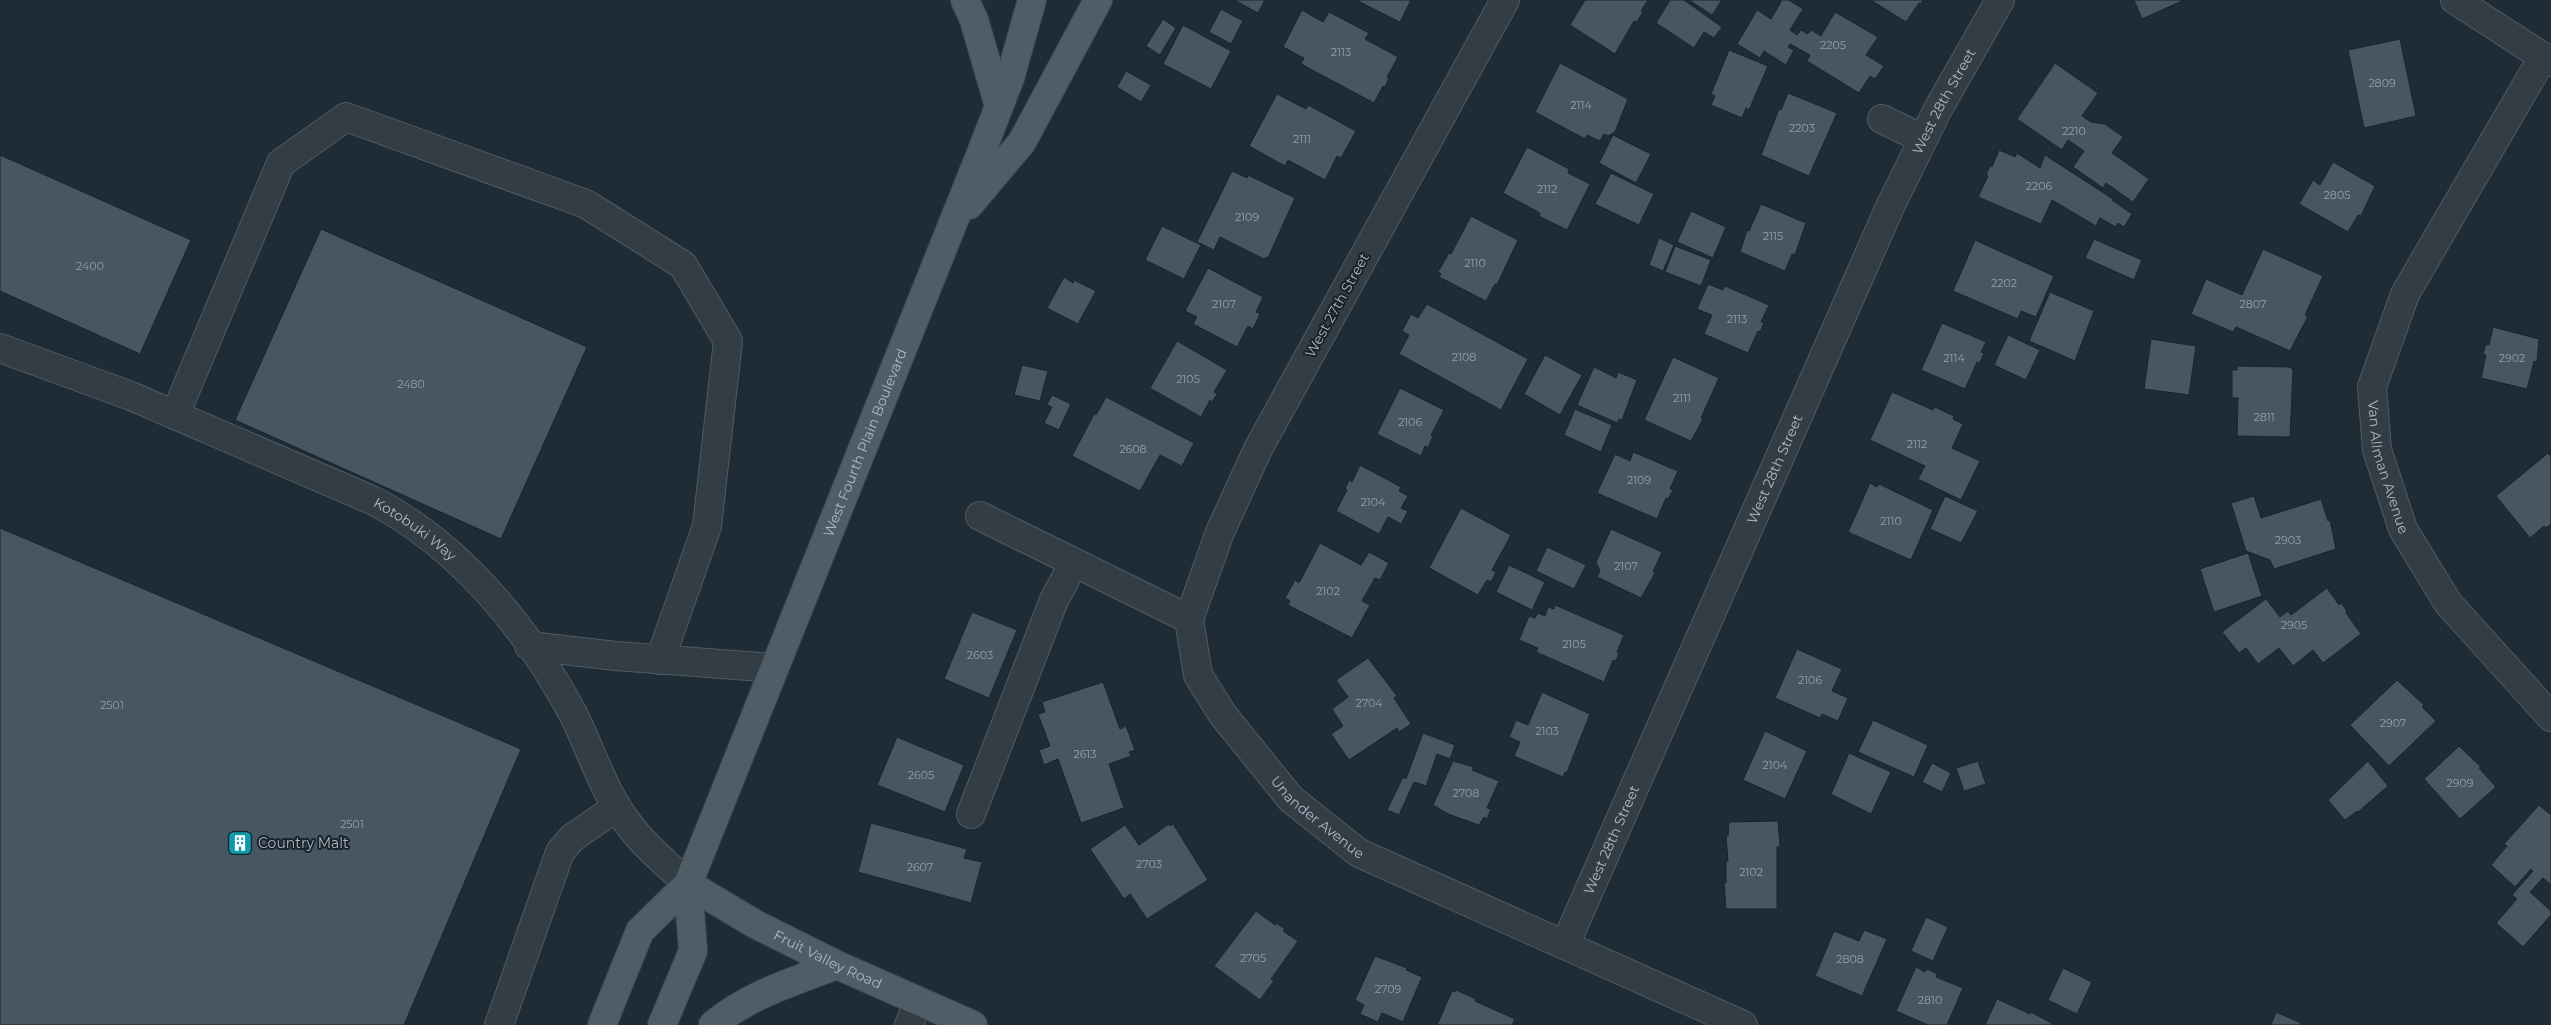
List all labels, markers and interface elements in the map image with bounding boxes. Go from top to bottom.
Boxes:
house number: 2205 [1820,38,1846,52]
house number: 2113 [1331,45,1351,59]
street label: West 28th Street [1908,45,1980,157]
house number: 2809 [2368,76,2396,90]
house number: 2114 [1570,98,1592,112]
house number: 2203 [1789,121,1815,135]
house number: 2210 [2062,124,2086,138]
house number: 2111 [1293,132,1311,146]
house number: 2206 [2026,179,2053,193]
house number: 2112 [1537,182,1557,196]
house number: 2805 [2324,188,2350,202]
house number: 2109 [1235,210,1259,224]
house number: 2115 [1763,229,1783,243]
street label: West 27th Street [1301,249,1373,360]
house number: 2110 [1464,256,1486,270]
house number: 2400 [76,259,104,273]
house number: 2202 [1991,276,2017,290]
house number: 2107 [1212,297,1236,311]
house number: 2807 [2240,297,2266,311]
house number: 2113 [1727,312,1747,326]
street label: West Fourth Plain Boulevard [819,346,911,540]
house number: 2108 [1452,350,1476,364]
house number: 2114 [1943,351,1965,365]
house number: 2902 [2499,351,2525,365]
house number: 2105 [1176,372,1200,386]
house number: 2480 [397,377,425,391]
house number: 2111 [1673,391,1691,405]
street label: Van Allman Avenue [2364,400,2413,537]
house number: 2811 [2253,410,2275,424]
street label: West 28th Street [1743,411,1807,526]
house number: 2106 [1398,415,1422,429]
house number: 2112 [1907,437,1927,451]
house number: 2608 [1119,442,1147,456]
house number: 2109 [1627,473,1651,487]
street label: Kotobuki Way [370,493,461,565]
house number: 2104 [1361,495,1386,509]
house number: 2110 [1880,514,1902,528]
house number: 2903 [2275,533,2301,547]
house number: 2107 [1614,559,1638,573]
house number: 2102 [1316,584,1340,598]
house number: 2905 [2281,618,2307,632]
house number: 2105 [1562,637,1586,651]
house number: 2603 [967,648,993,662]
house number: 2106 [1798,673,1822,687]
house number: 2704 [1355,696,1383,710]
house number: 2501 [100,698,124,712]
house number: 2907 [2380,716,2406,730]
house number: 2103 [1535,724,1559,738]
house number: 2613 [1073,747,1097,761]
house number: 2104 [1763,758,1788,772]
house number: 2605 [908,768,934,782]
street label: Unander Avenue [1267,772,1367,863]
house number: 2909 [2447,776,2474,790]
street label: West 28th Street [1579,782,1643,897]
house number: 2708 [1453,786,1479,800]
house number: 2501 [340,817,364,831]
building icon: Country Malt [227,830,253,856]
place label: Country Malt [258,834,349,852]
house number: 2703 [1136,857,1162,871]
house number: 2607 [907,860,933,874]
house number: 2102 [1739,865,1763,879]
street label: Fruit Valley Road [771,926,885,993]
house number: 2705 [1240,951,1266,965]
house number: 2808 [1836,952,1864,966]
house number: 2709 [1375,982,1402,996]
house number: 2810 [1918,993,1942,1007]

